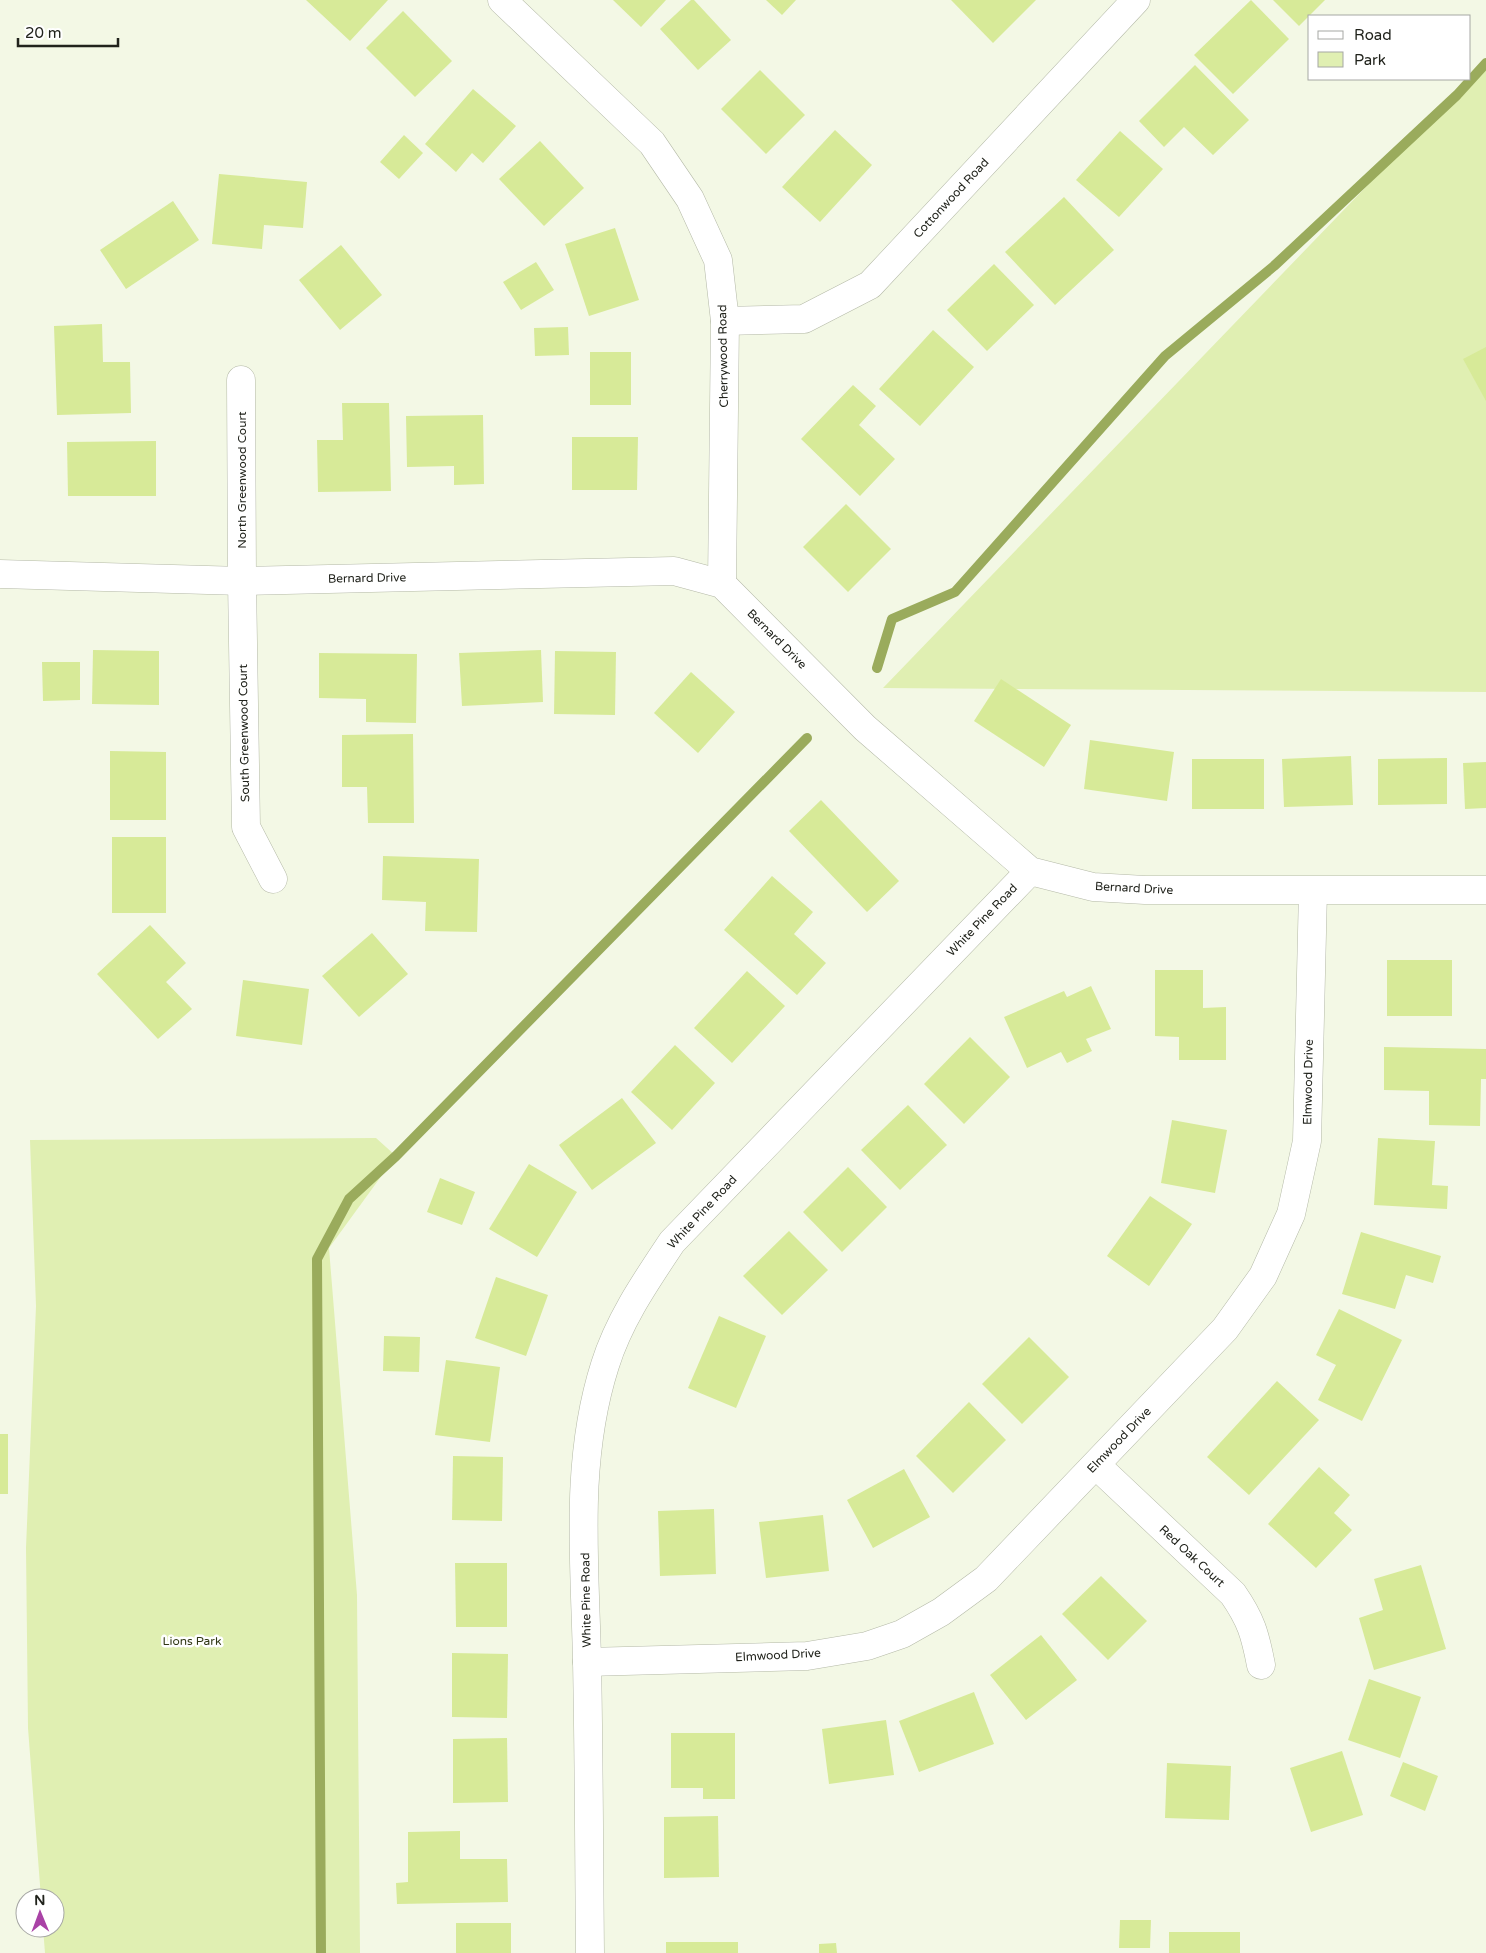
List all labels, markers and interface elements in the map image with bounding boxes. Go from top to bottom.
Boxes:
scale bar [18,15,118,47]
legend [1308,15,1471,80]
text: 20 m [25,24,62,42]
text: Road [1354,26,1392,44]
text: Park [1354,51,1386,69]
street label: Cottonwood Road [910,155,992,241]
street label: Cherrywood Road [715,304,731,408]
street label: North Greenwood Court [235,411,249,549]
street label: Bernard Drive [328,570,406,586]
street label: Bernard Drive [744,606,810,672]
street label: South Greenwood Court [236,664,252,802]
street label: Bernard Drive [1094,879,1174,897]
street label: White Pine Road [944,881,1020,959]
street label: Elmwood Drive [1300,1039,1316,1125]
street label: White Pine Road [664,1172,740,1252]
street label: Elmwood Drive [1084,1404,1154,1476]
street label: Red Oak Court [1157,1522,1228,1590]
street label: White Pine Road [578,1552,594,1648]
park label: Lions Park [162,1634,222,1648]
street label: Elmwood Drive [735,1646,821,1664]
north arrow [15,1888,65,1938]
text: N [34,1892,46,1909]

